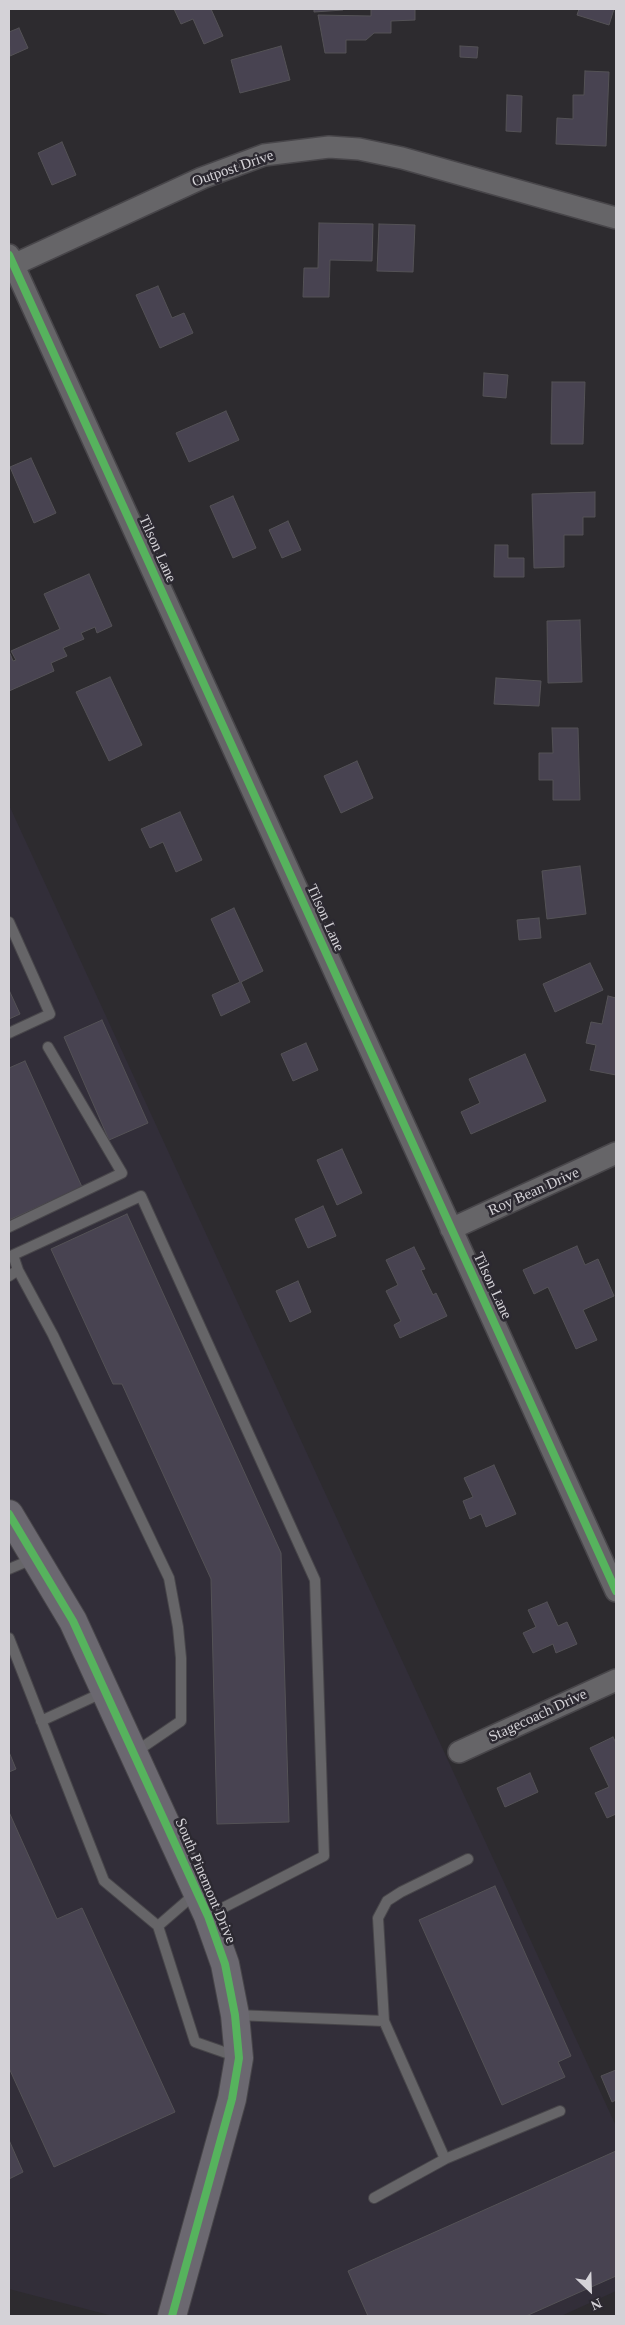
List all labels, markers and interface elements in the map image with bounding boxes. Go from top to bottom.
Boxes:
street label: Outpost Drive [190,147,276,191]
street label: Tilson Lane [134,513,180,585]
street label: Tilson Lane [302,882,348,954]
street label: Roy Bean Drive [486,1164,582,1220]
street label: Tilson Lane [469,1250,515,1322]
street label: Stagecoach Drive [486,1685,590,1747]
street label: South Pinemont Drive [171,1816,239,1946]
north arrow [565,2265,615,2315]
text: N [589,2295,604,2313]

